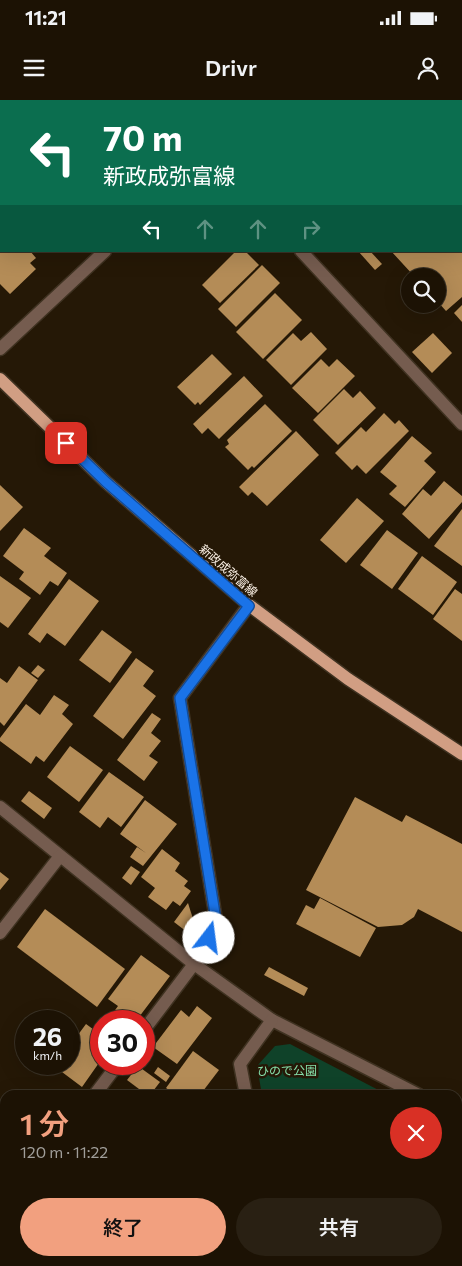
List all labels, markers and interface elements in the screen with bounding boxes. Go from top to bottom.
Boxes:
text: 11:21 [25,6,67,29]
icon: menu [20,54,48,82]
text: Drivr [205,54,257,81]
icon: person [414,54,442,82]
text: 70 m [103,115,183,158]
icon: left [20,120,85,185]
text: 新政成弥富線 [103,162,235,189]
icon: left [138,215,166,243]
icon: ahead [191,215,219,243]
icon: ahead [244,215,272,243]
icon: right [297,215,325,243]
map controls [401,268,446,313]
button: search [401,268,446,313]
pin [45,422,87,464]
icon: arrive [52,429,80,457]
street label: 新政成弥富線 [197,541,261,599]
position arrow [182,911,234,963]
speed limit sign: 30 [90,1010,155,1075]
text: 26 [33,1021,62,1051]
text: km/h [33,1048,62,1062]
park label: ひので公園 [257,1063,317,1077]
text: 1 分 [20,1104,69,1141]
button: close [390,1107,442,1159]
text: 120 m · 11:22 [20,1142,108,1161]
button: 終了 [20,1198,226,1256]
button: 共有 [236,1198,442,1256]

